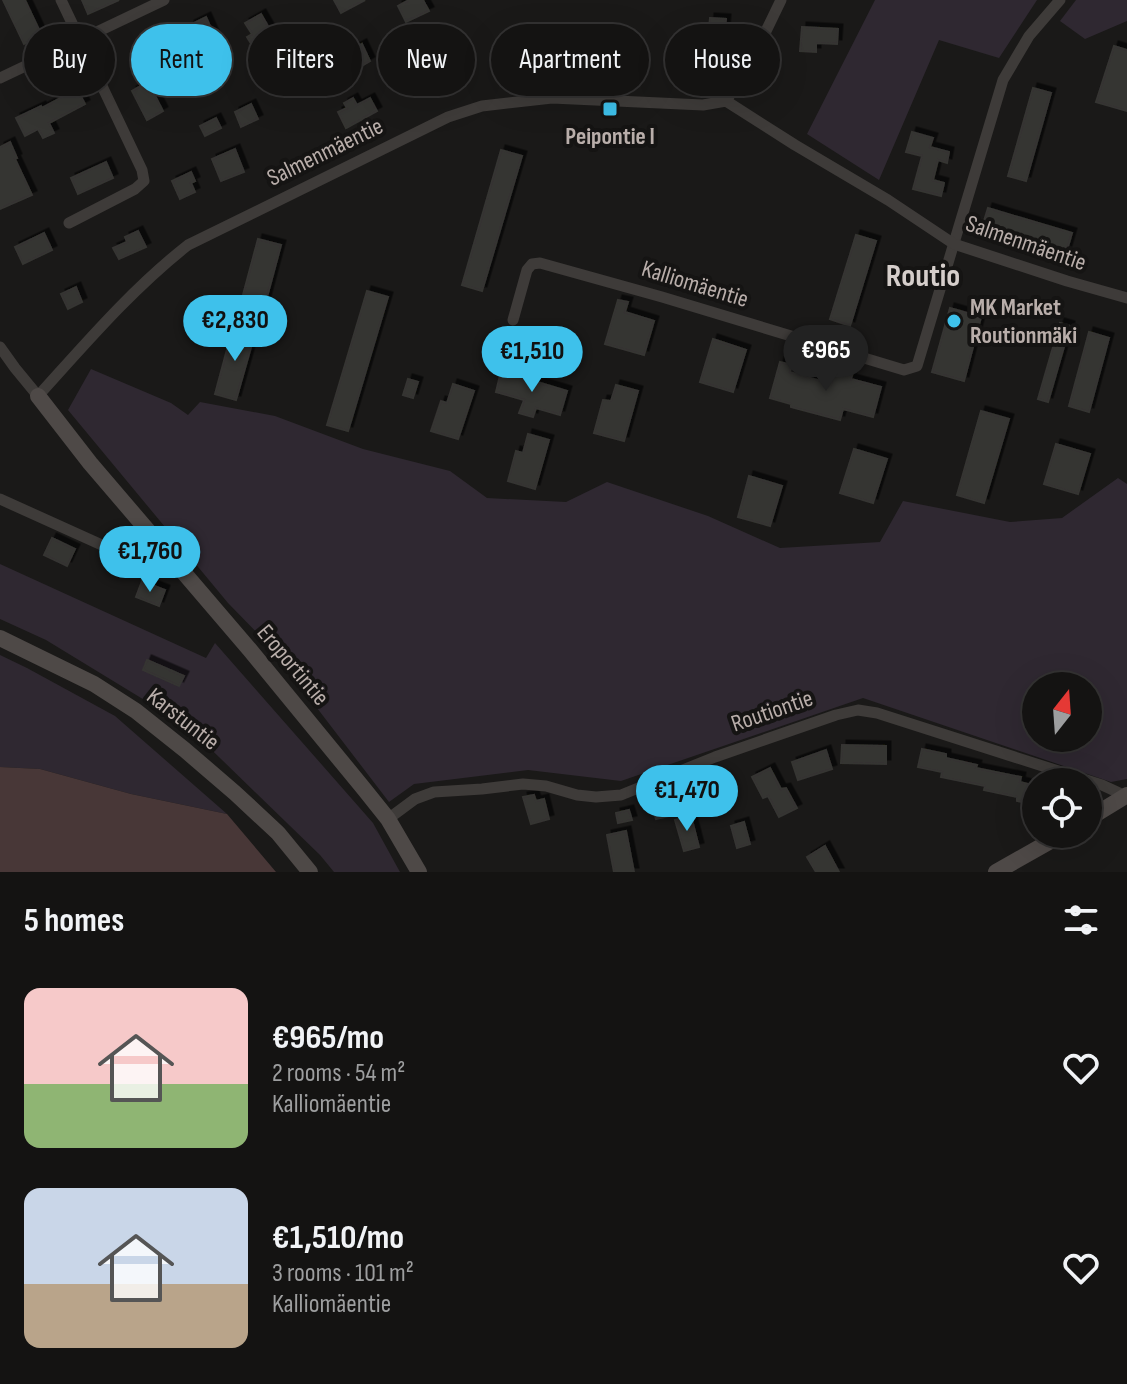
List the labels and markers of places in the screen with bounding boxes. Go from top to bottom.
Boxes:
marker: Peipontie I [601,100,619,118]
place label: Peipontie I [565,122,655,151]
place label: MK Market Routionmäki [970,293,1077,350]
pin: €2,830 [170,295,300,363]
marker: MK Market Routionmäki [945,312,963,330]
pin: €965 [779,325,873,393]
pin: €1,510 [467,326,597,394]
pin: €1,760 [85,526,215,594]
pin: €1,470 [622,765,752,833]

